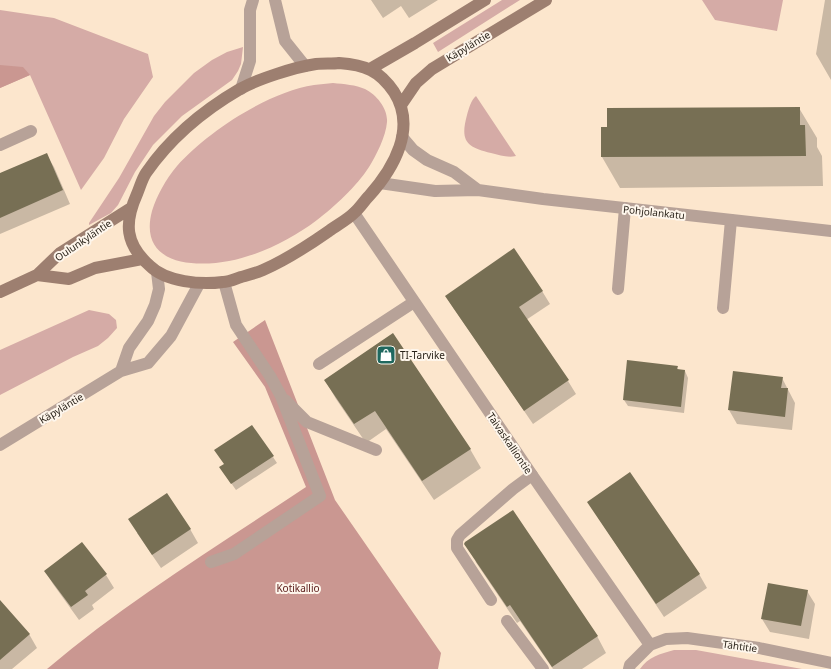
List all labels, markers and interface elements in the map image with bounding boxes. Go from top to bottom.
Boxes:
street label: Käpyläntie [443,27,493,65]
street label: Pohjolankatu [622,202,686,222]
street label: Oulunkyläntie [52,216,114,264]
shop icon: TI-Tarvike [375,344,397,366]
place label: TI-Tarvike [400,348,445,362]
street label: Käpyläntie [36,389,86,427]
street label: Taivaskalliontie [484,410,536,477]
park label: Kotikallio [276,581,320,595]
street label: Tähtitie [722,637,758,655]

